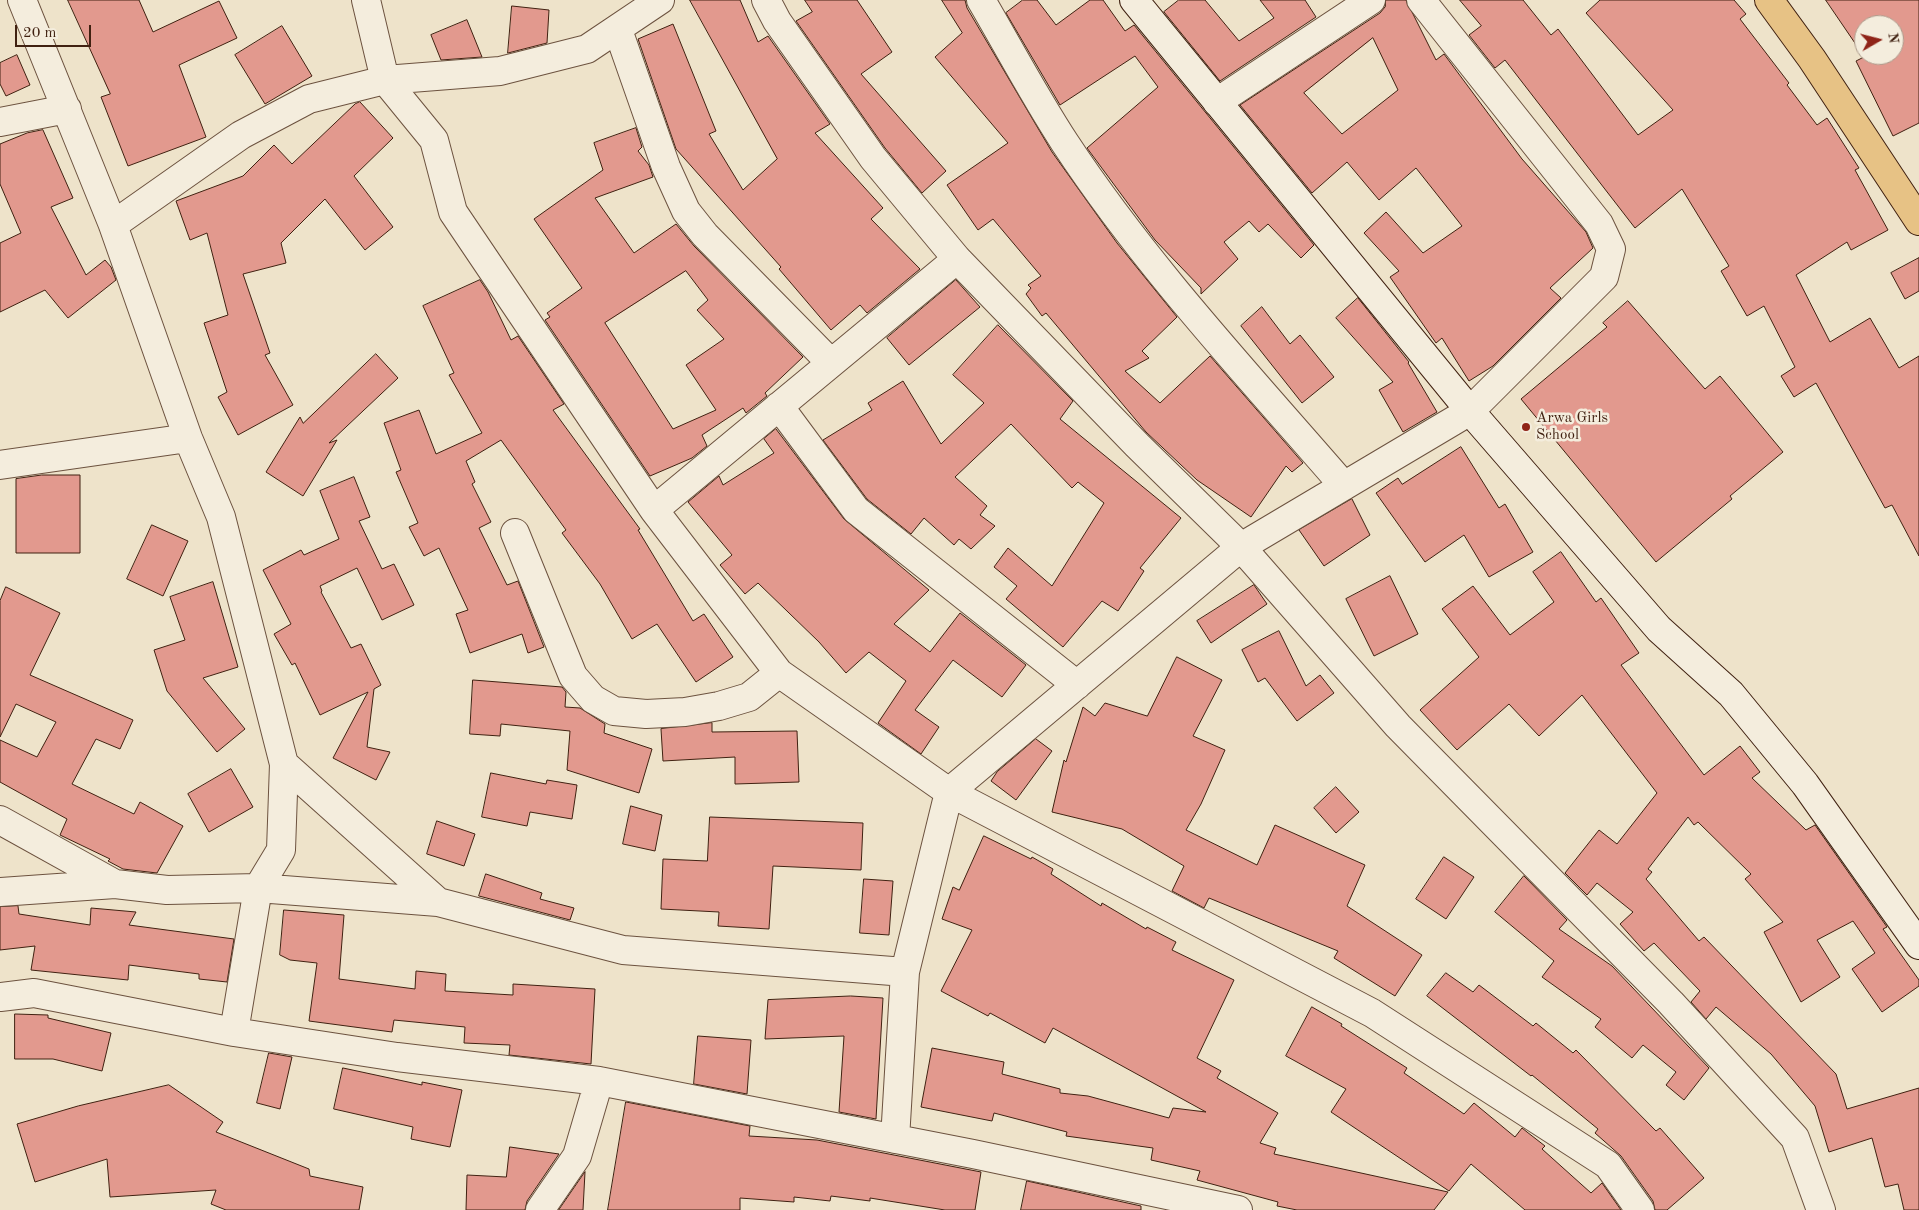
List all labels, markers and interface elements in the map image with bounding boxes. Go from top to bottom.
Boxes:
scale bar [18,15,94,47]
north arrow [1854,15,1904,65]
text: 20 m [23,26,57,41]
text: N [1885,32,1901,44]
place label: Arwa Girls School [1536,409,1608,444]
marker: Arwa Girls School [1520,421,1532,433]

